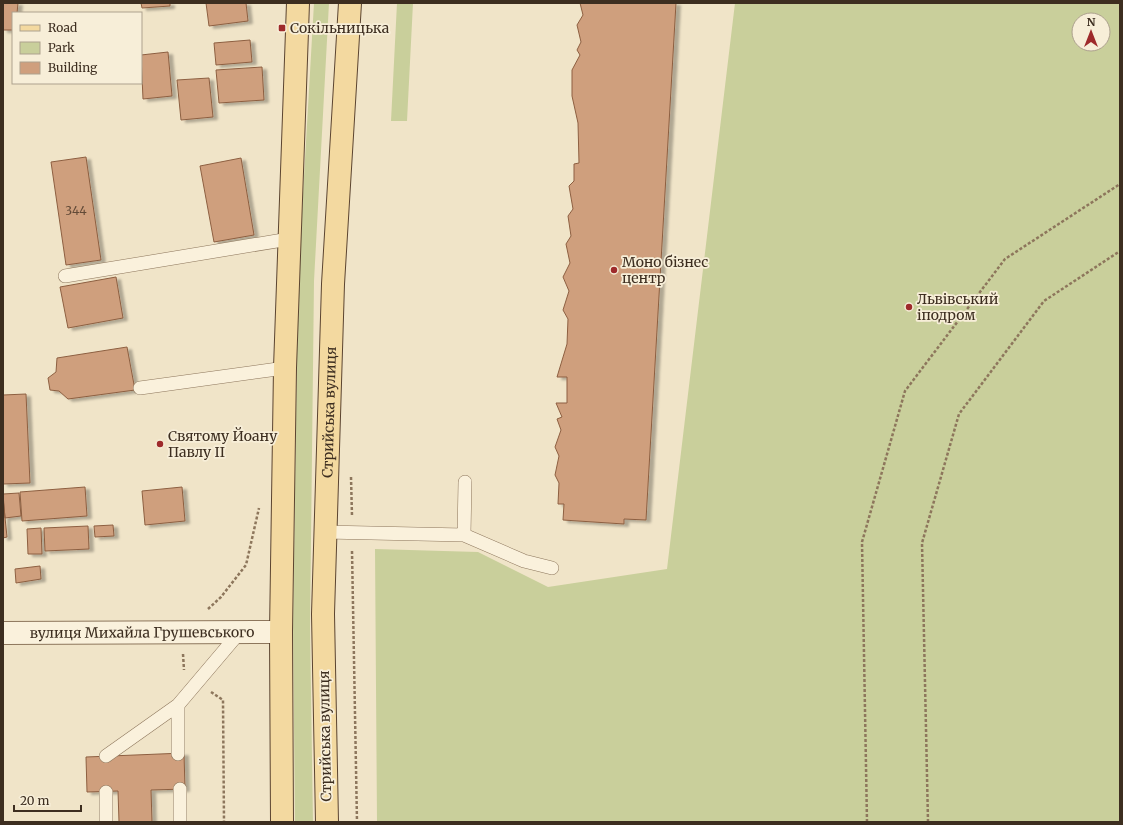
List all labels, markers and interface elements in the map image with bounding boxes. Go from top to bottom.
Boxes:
legend [12,12,142,84]
north arrow [1071,12,1111,52]
text: N [1087,15,1096,29]
place label: Сокільницька [290,19,390,37]
text: Road [48,20,77,35]
marker: Сокільницька [277,23,287,33]
text: Park [48,40,75,55]
text: Building [48,60,98,75]
house number: 344 [65,203,87,218]
place label: Моно бізнес центр [622,253,708,287]
marker: Моно бізнес центр [609,265,619,275]
place label: Львівський іподром [917,290,999,324]
marker: Львівський іподром [904,302,914,312]
street label: Стрийська вулиця [318,346,340,478]
place label: Святому Йоану Павлу ІІ [168,427,278,461]
marker: Святому Йоану Павлу ІІ [155,439,165,449]
street label: вулиця Михайла Грушевського [30,623,254,642]
street label: Стрийська вулиця [315,670,335,802]
scale bar [14,787,81,813]
text: 20 m [20,793,49,808]

